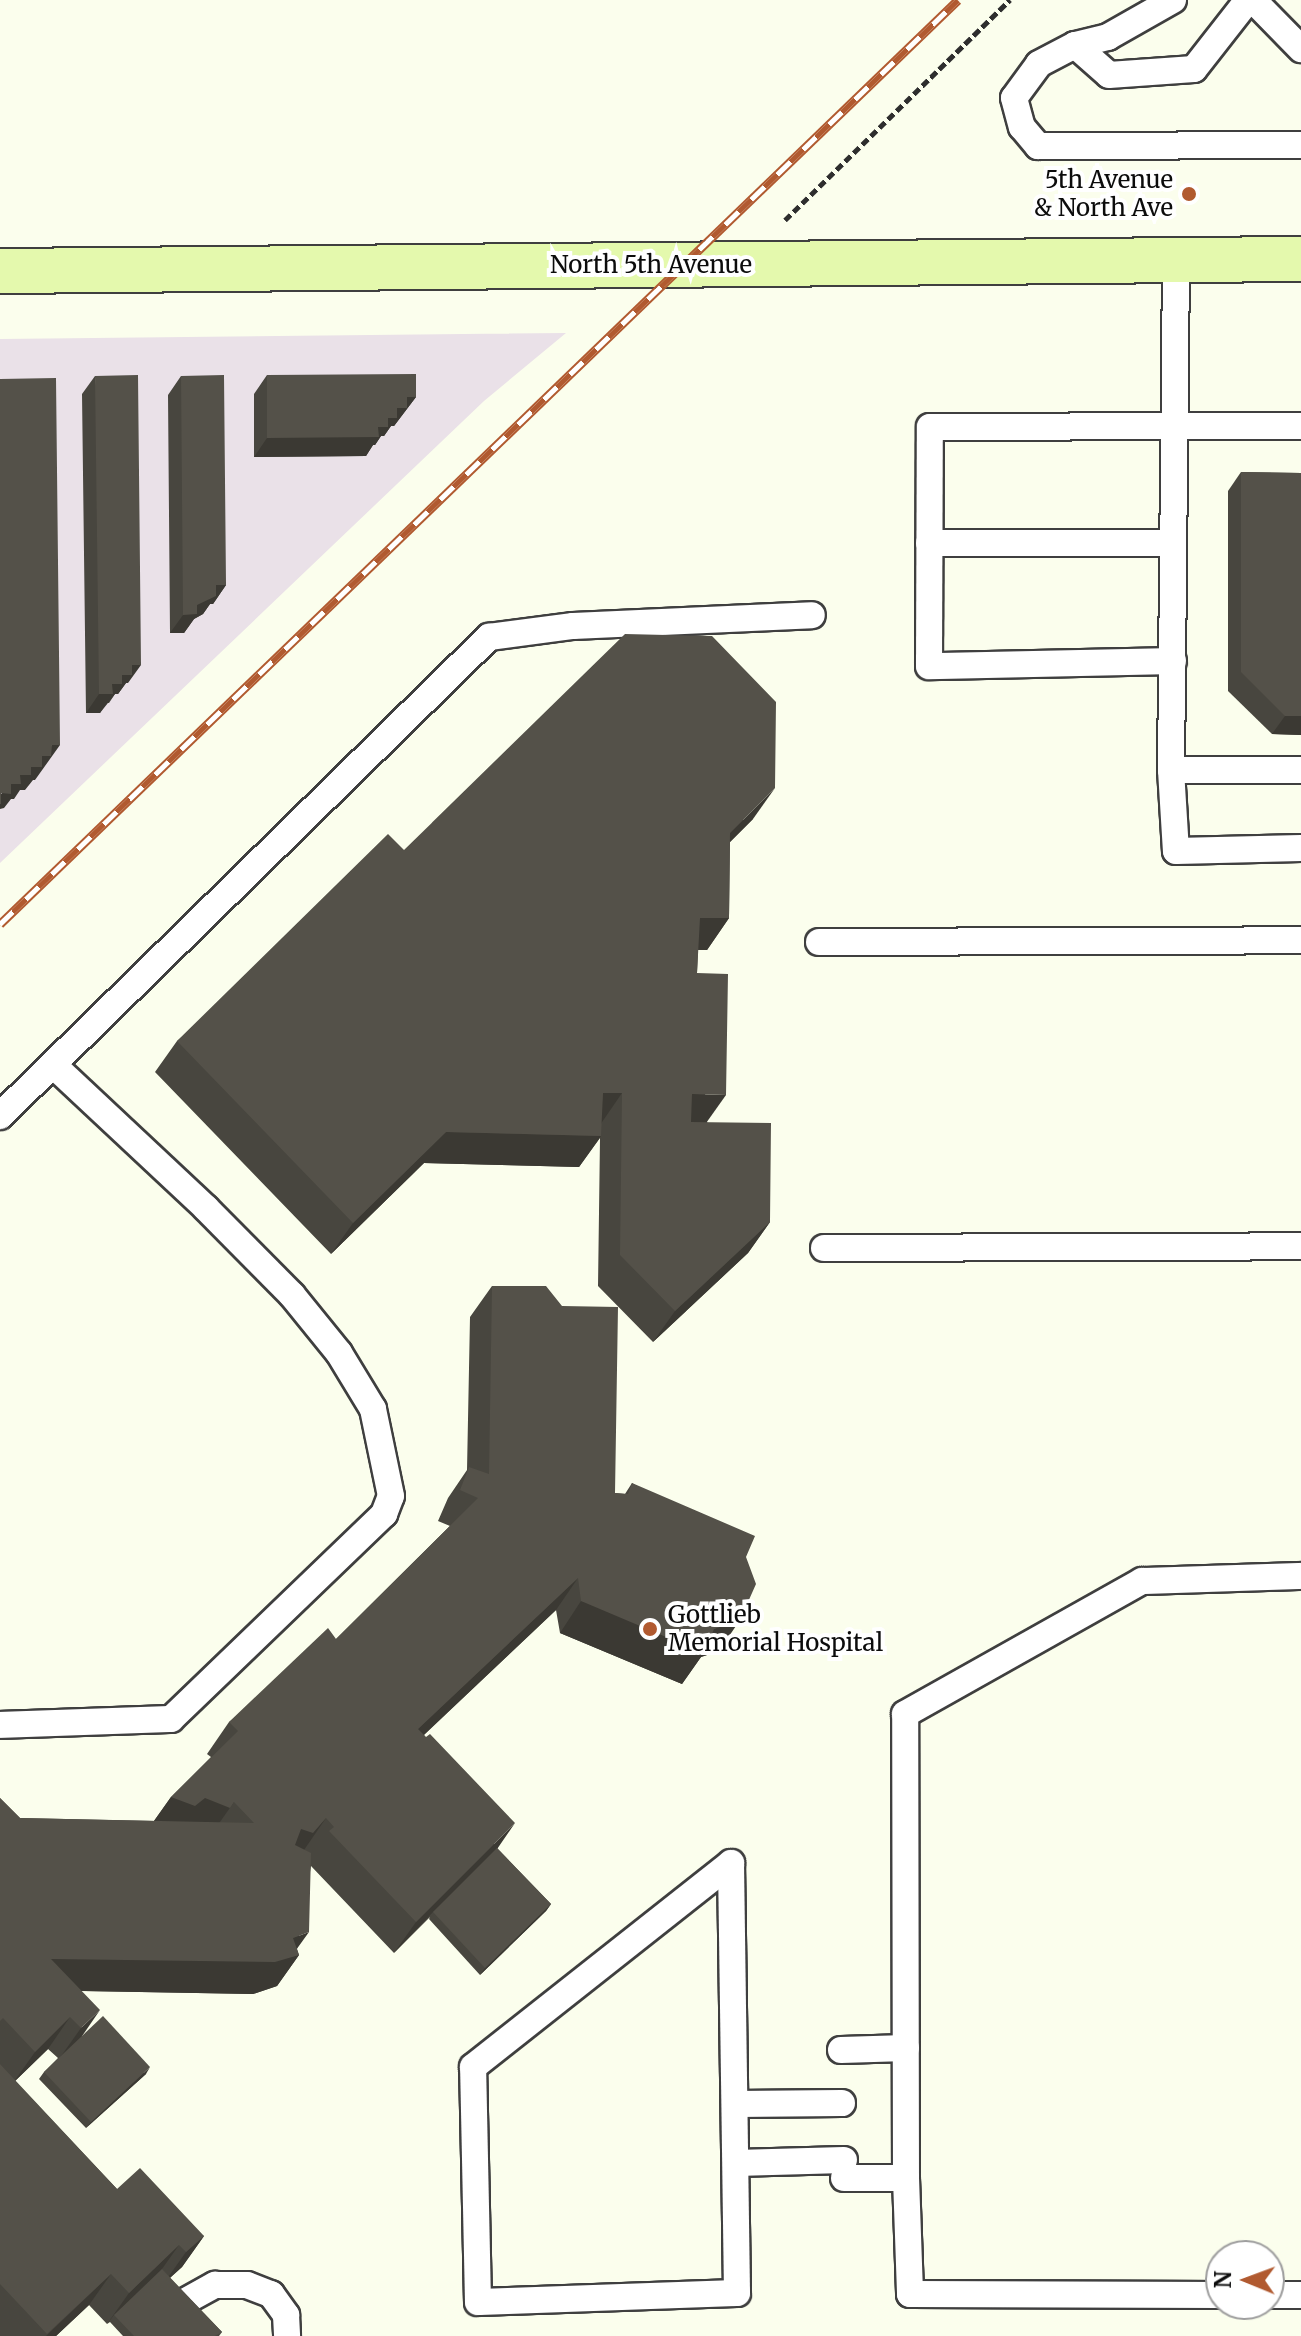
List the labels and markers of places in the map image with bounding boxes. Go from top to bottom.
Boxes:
place label: 5th Avenue & North Ave [1034,166,1173,222]
marker: 5th Avenue & North Ave [1180,185,1198,203]
place label: Gottlieb Memorial Hospital [668,1601,883,1657]
marker: Gottlieb Memorial Hospital [639,1618,661,1640]

